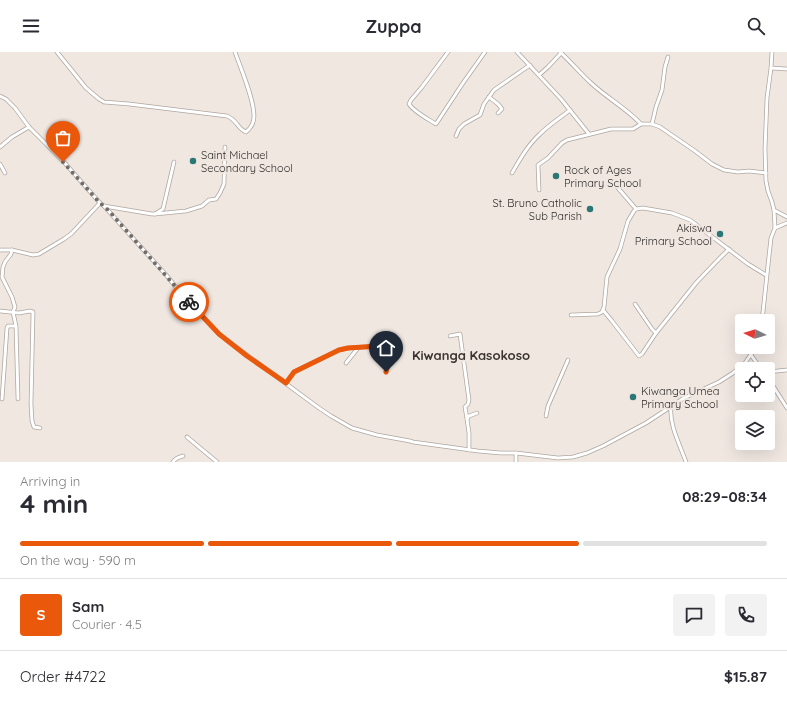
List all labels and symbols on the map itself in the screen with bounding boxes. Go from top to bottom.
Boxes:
pin [46,121,80,162]
place label: Saint Michael Secondary School [201,148,293,175]
marker: Saint Michael Secondary School [188,156,198,166]
place label: Rock of Ages Primary School [564,163,641,190]
marker: Rock of Ages Primary School [551,171,561,181]
place label: St. Bruno Catholic Sub Parish [492,196,582,223]
marker: St. Bruno Catholic Sub Parish [585,204,595,214]
place label: Akiswa Primary School [635,221,712,248]
marker: Akiswa Primary School [715,229,725,239]
courier [169,282,209,322]
north arrow [735,314,775,354]
pin [369,331,403,372]
district label: Kiwanga Kasokoso [412,347,530,363]
place label: Kiwanga Umea Primary School [641,384,719,411]
marker: Kiwanga Umea Primary School [628,392,638,402]

